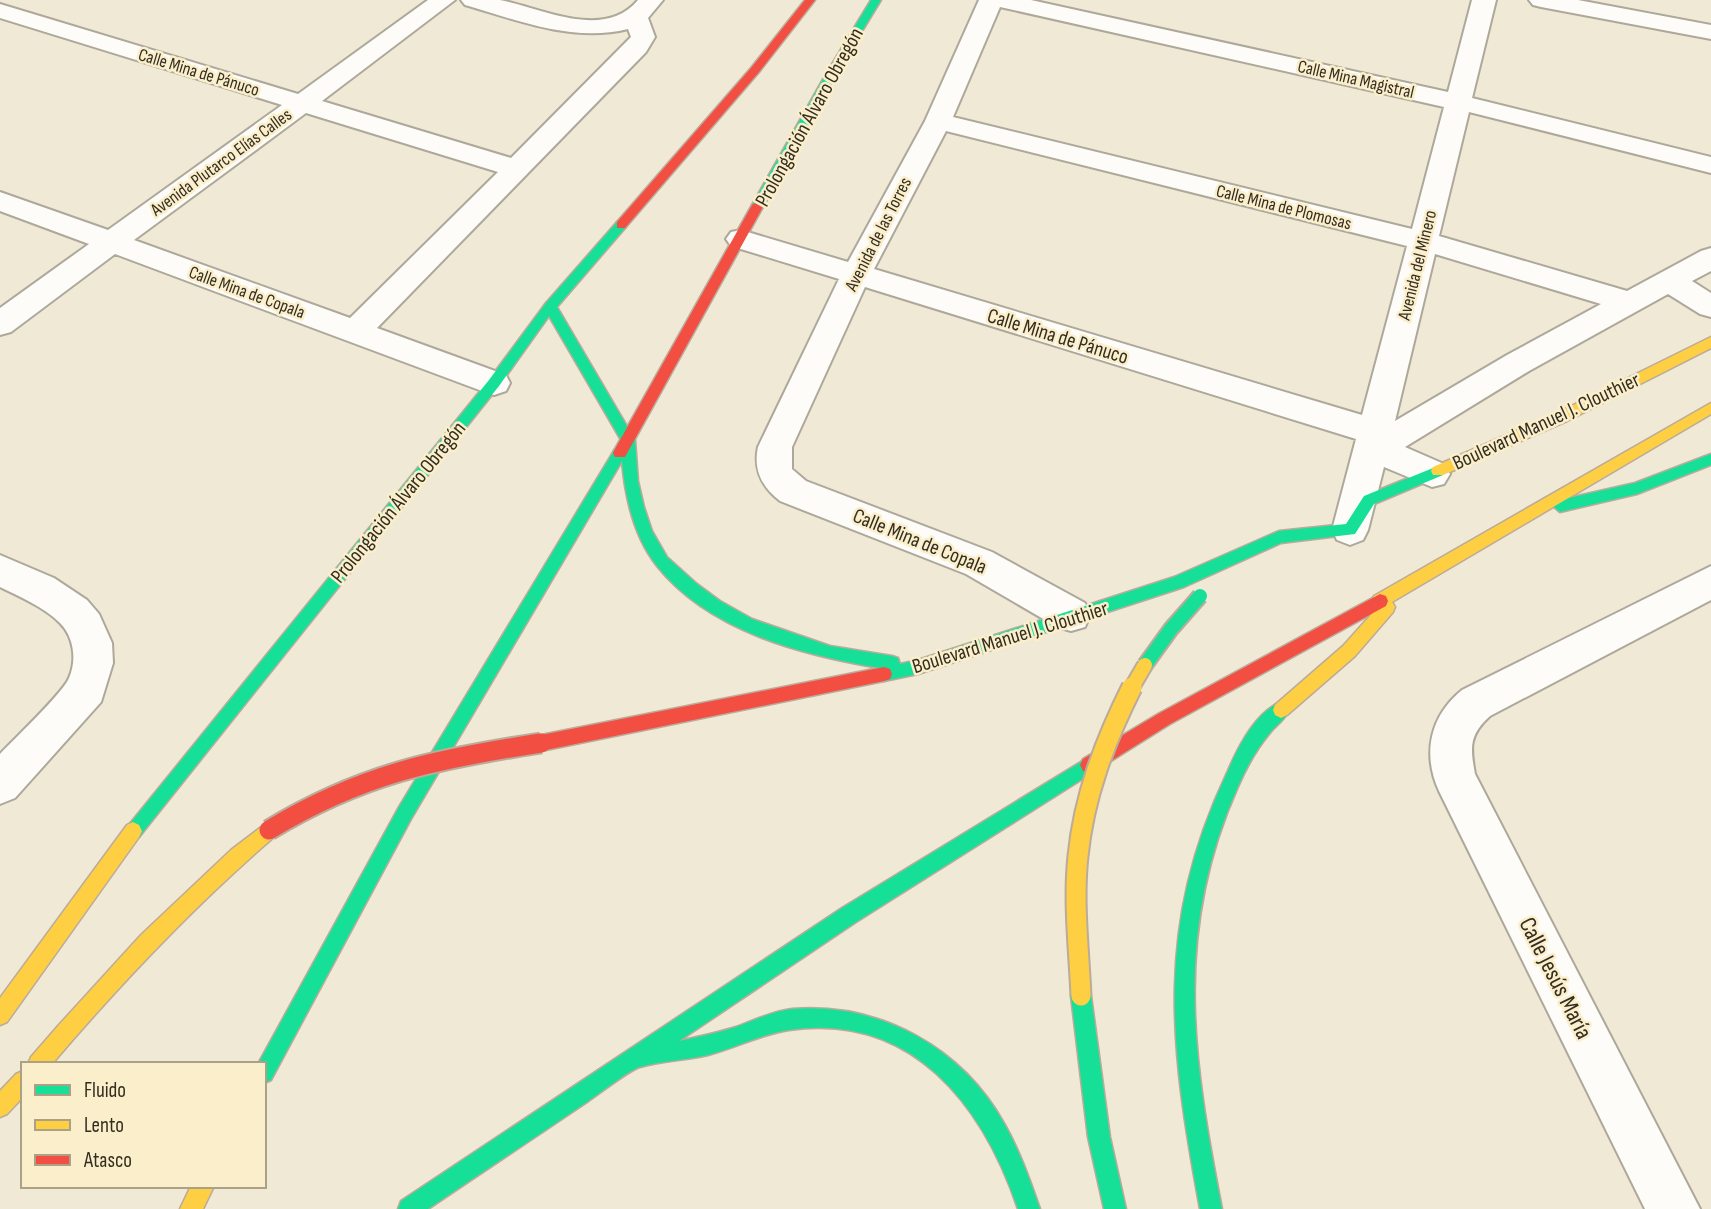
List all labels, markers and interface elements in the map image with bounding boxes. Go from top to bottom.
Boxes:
street label: Prolongación Álvaro Obregón [750,24,869,211]
street label: Calle Mina de Pánuco [136,44,262,101]
street label: Calle Mina Magistral [1296,56,1416,103]
street label: Avenida Plutarco Elías Calles [146,104,296,221]
street label: Avenida de las Torres [840,174,916,295]
street label: Calle Mina de Plomosas [1214,181,1354,234]
street label: Avenida del Minero [1393,208,1441,323]
street label: Calle Mina de Copala [186,262,308,323]
street label: Calle Mina de Pánuco [984,303,1131,370]
street label: Boulevard Manuel J. Clouthier [1449,367,1644,476]
street label: Prolongación Álvaro Obregón [326,417,471,588]
street label: Calle Mina de Copala [849,503,990,580]
street label: Boulevard Manuel J. Clouthier [909,596,1111,679]
street label: Calle Jesús María [1513,913,1599,1044]
legend [21,1062,266,1188]
text: Fluido [84,1078,126,1103]
text: Lento [84,1113,124,1138]
text: Atasco [83,1148,132,1173]

